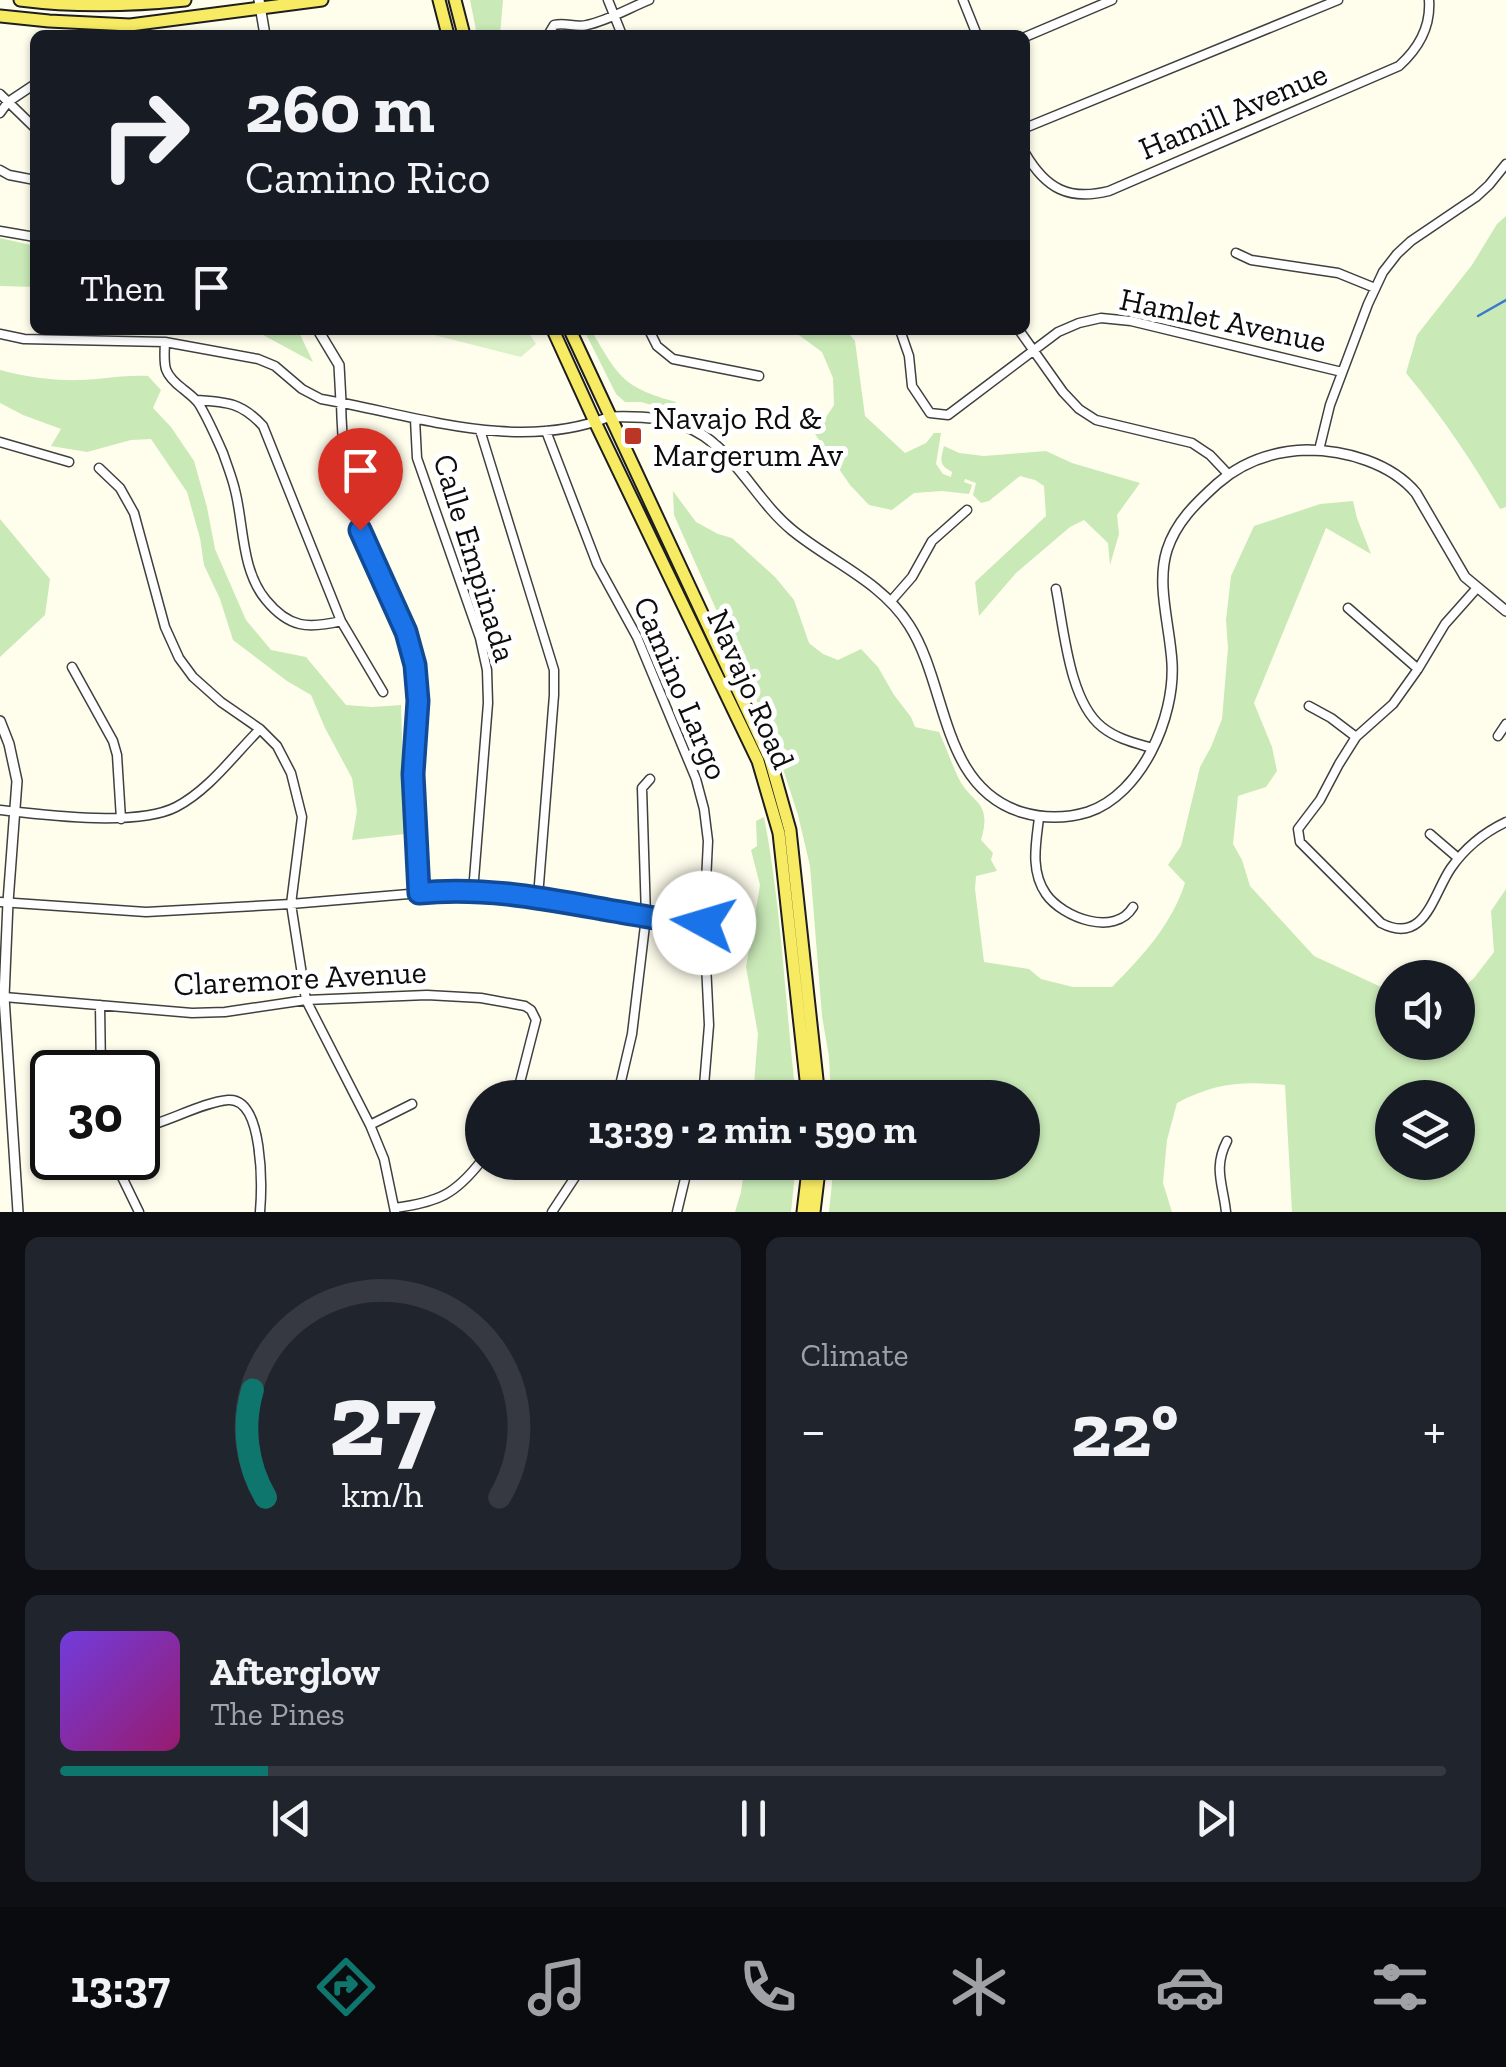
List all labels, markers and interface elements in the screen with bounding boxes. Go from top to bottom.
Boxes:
street label: Hamill Avenue [1133,54,1333,168]
text: 260 m [245,66,435,150]
icon: right [80,70,210,200]
text: Camino Rico [245,151,491,205]
icon: arrive [184,260,239,315]
text: Then [80,265,164,311]
street label: Hamlet Avenue [1116,280,1330,360]
place label: Navajo Rd & Margerum Av [653,399,843,474]
marker: Navajo Rd & Margerum Av [622,425,644,447]
pin [318,428,403,531]
icon: arrive [333,443,388,498]
street label: Calle Empinada [425,450,525,666]
street label: Camino Largo [625,591,737,785]
street label: Navajo Road [699,604,803,775]
position arrow [652,871,756,975]
street label: Claremore Avenue [173,952,427,1004]
map controls [1375,960,1475,1180]
button: sound [1375,960,1475,1060]
speed limit sign: 30 [30,1050,160,1180]
button: layers [1375,1080,1475,1180]
text: 13:39 · 2 min · 590 m [588,1107,917,1153]
text: Climate [801,1336,909,1374]
text: 27 [329,1357,436,1482]
text: 22° [1071,1385,1178,1475]
text: − [801,1397,826,1463]
text: + [1423,1397,1446,1463]
text: km/h [342,1473,424,1516]
text: Afterglow [210,1649,380,1695]
text: The Pines [210,1695,345,1733]
icon: previous [264,1791,319,1846]
icon: pause [726,1791,781,1846]
icon: next [1188,1791,1243,1846]
icon: directions [311,1952,381,2022]
icon: music [522,1952,592,2022]
icon: phone [733,1952,803,2022]
icon: climate [944,1952,1014,2022]
icon: car [1155,1952,1225,2022]
icon: filters [1365,1952,1435,2022]
text: 13:37 [70,1960,170,2014]

